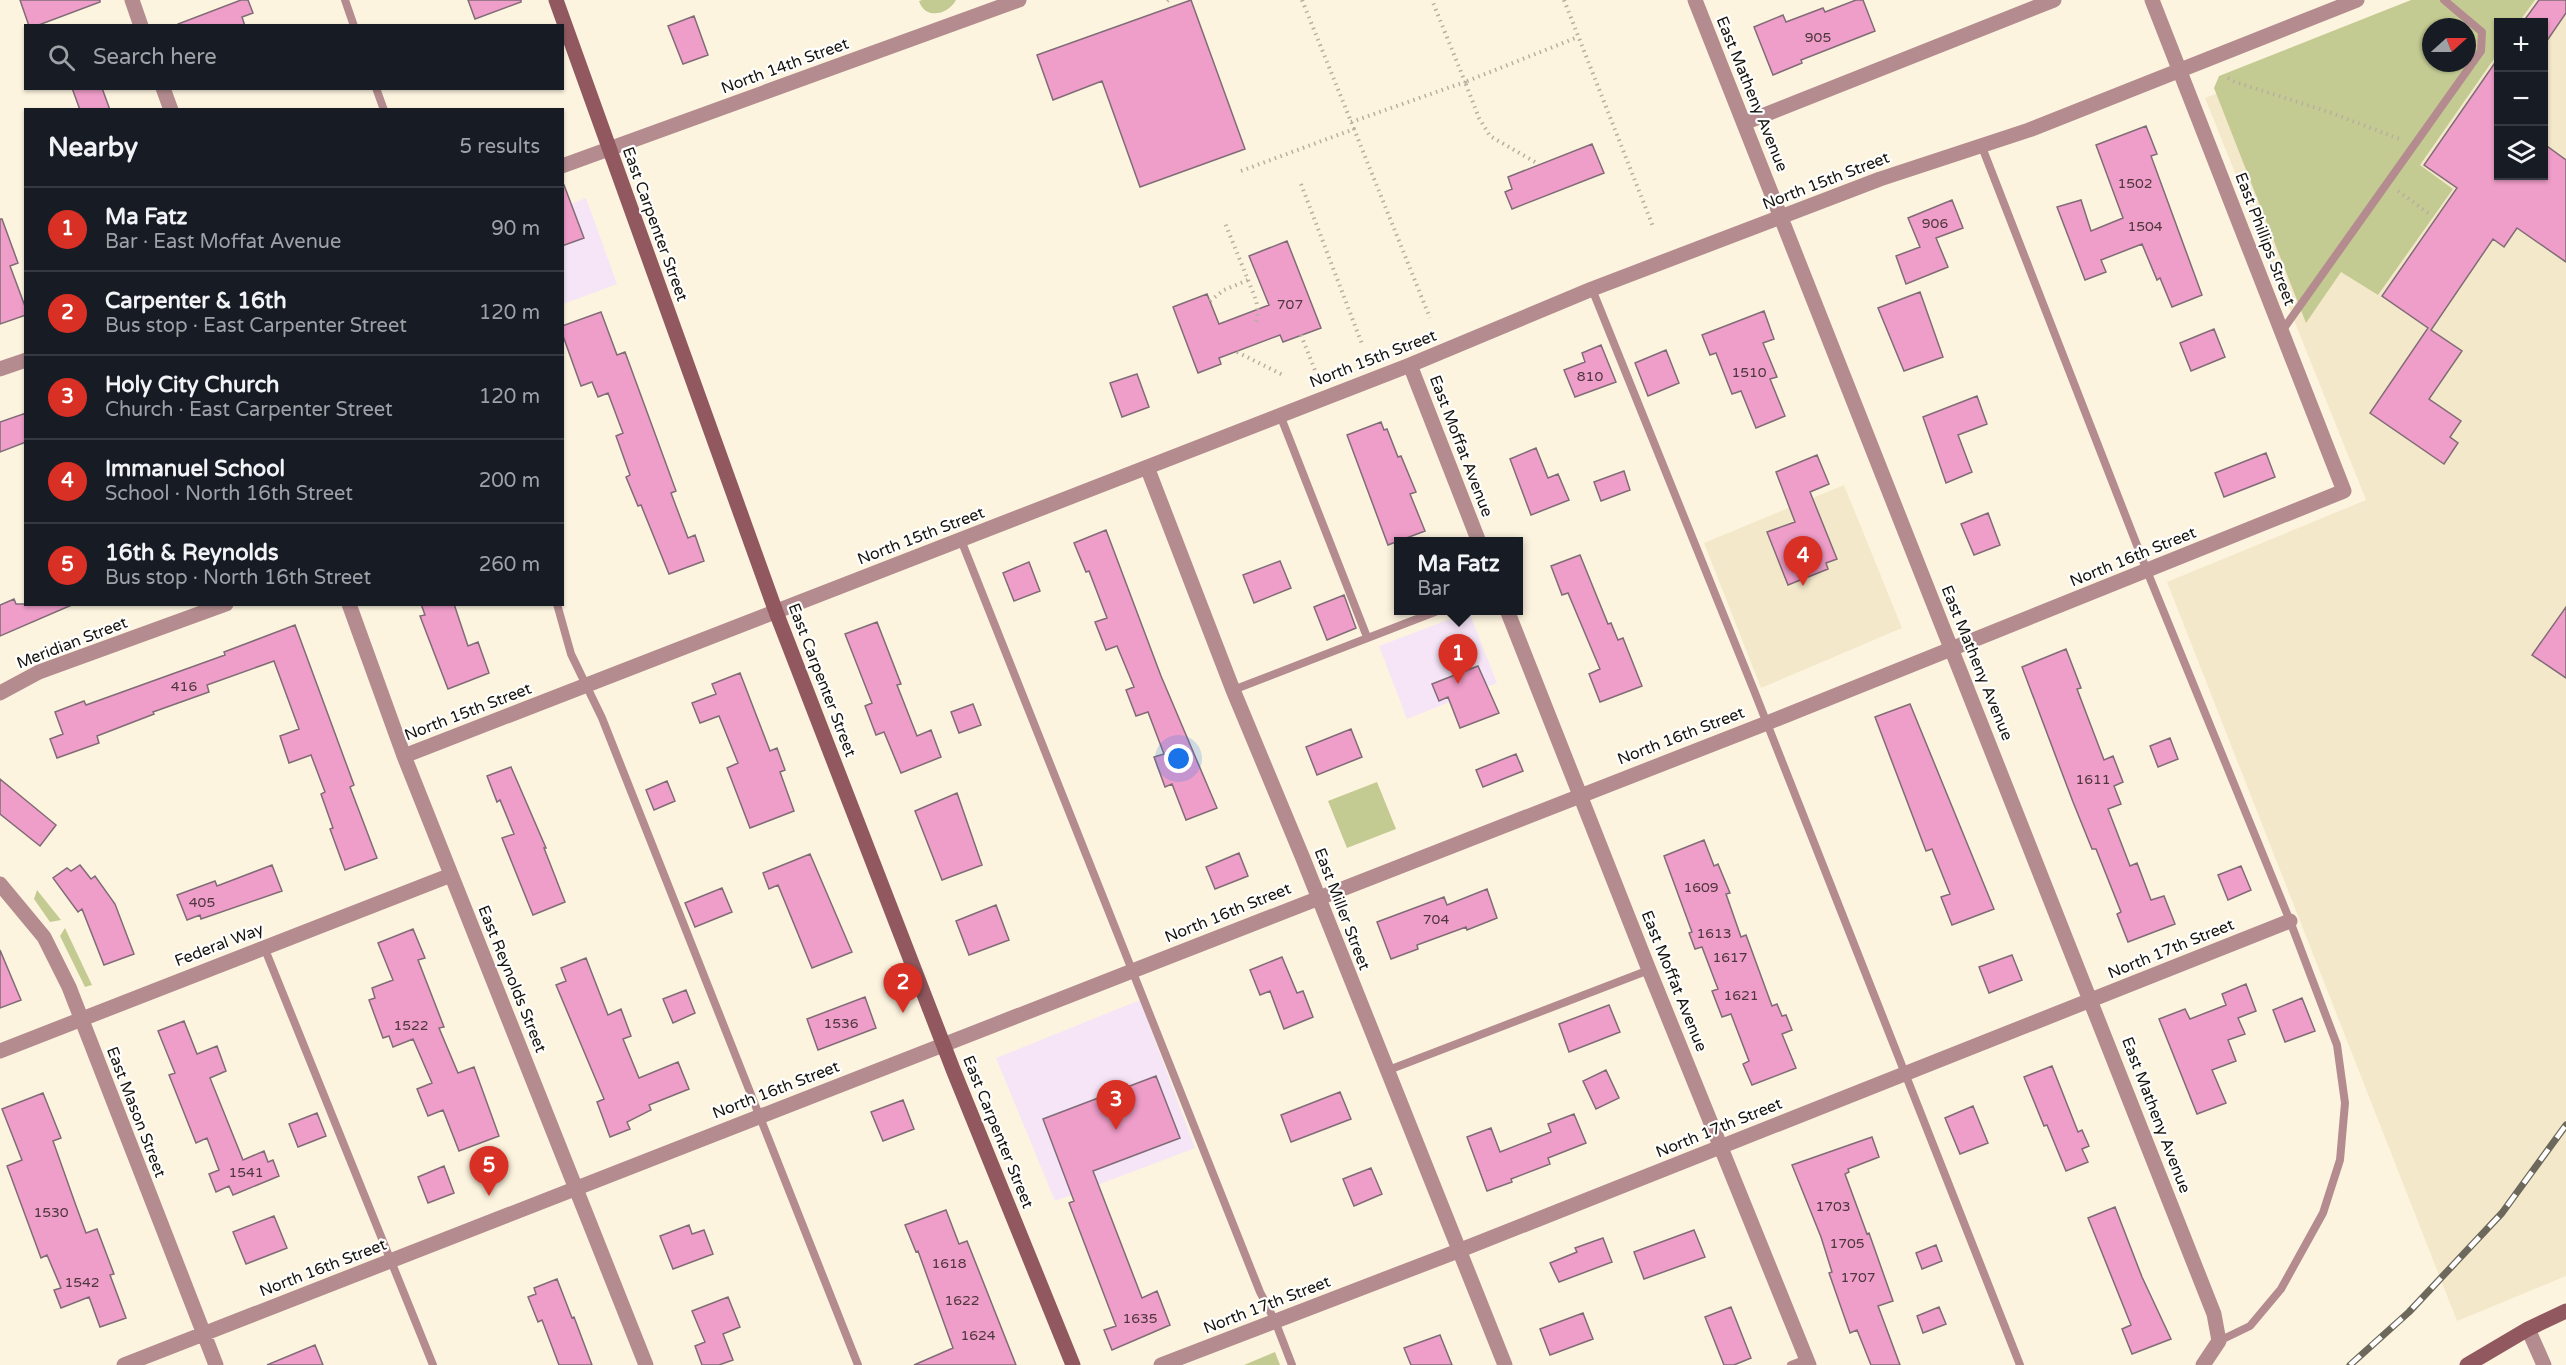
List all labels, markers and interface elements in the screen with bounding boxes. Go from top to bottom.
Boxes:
street label: East Matheny Avenue [1712,13,1792,175]
north arrow [2422,18,2476,72]
map controls [2494,18,2548,180]
button: + [2494,18,2548,72]
search box [24,24,564,90]
house number: 905 [1805,29,1831,46]
street label: North 14th Street [718,34,852,98]
icon: search [45,41,78,74]
text: Search here [93,44,217,70]
button: − [2494,72,2548,126]
button: layers [2494,126,2548,180]
text: Nearby [48,132,138,163]
text: 5 results [460,135,540,159]
street label: East Carpenter Street [618,144,692,304]
street label: North 15th Street [1760,148,1892,214]
street label: East Phillips Street [2230,170,2300,308]
house number: 1502 [2117,175,2153,192]
text: Ma Fatz [105,204,188,230]
house number: 906 [1922,215,1948,232]
text: 1 [61,217,74,241]
text: 90 m [491,217,540,241]
house number: 1504 [2127,218,2163,235]
text: Bar · East Moffat Avenue [105,230,341,254]
text: Carpenter & 16th [105,288,287,314]
house number: 707 [1277,296,1303,313]
text: 2 [61,301,74,325]
text: 120 m [479,301,540,325]
text: Bus stop · East Carpenter Street [105,314,407,338]
street label: North 15th Street [1307,326,1439,392]
house number: 1510 [1731,364,1767,381]
house number: 810 [1577,368,1603,385]
text: Holy City Church [105,372,280,398]
street label: East Moffat Avenue [1425,372,1497,520]
text: 3 [61,385,74,409]
text: 120 m [479,385,540,409]
text: Church · East Carpenter Street [105,398,393,422]
text: Immanuel School [105,456,285,482]
text: 4 [61,469,74,493]
text: 200 m [479,469,540,493]
text: School · North 16th Street [105,482,353,506]
street label: North 15th Street [855,503,987,569]
street label: North 16th Street [2067,523,2199,591]
pin: 4 [1784,536,1822,586]
popup [1394,537,1523,615]
text: 16th & Reynolds [105,540,279,566]
text: Ma Fatz [1417,551,1500,577]
text: 5 [61,553,74,577]
text: 260 m [479,553,540,577]
text: Bus stop · North 16th Street [105,566,371,590]
text: Bar [1417,577,1450,601]
street label: East Matheny Avenue [1937,582,2017,744]
street label: East Carpenter Street [783,600,861,760]
street label: Meridian Street [14,613,130,673]
pin: 1 [1438,634,1478,684]
house number: 416 [171,678,197,695]
street label: North 15th Street [402,679,534,745]
street label: North 16th Street [1615,703,1747,769]
your location [1164,744,1193,773]
house number: 1611 [2075,771,2111,788]
street label: East Miller Street [1309,845,1375,973]
street label: North 16th Street [1162,879,1294,947]
house number: 1609 [1683,879,1719,896]
house number: 405 [189,894,215,911]
street label: East Reynolds Street [473,902,551,1056]
street label: East Moffat Avenue [1637,908,1711,1054]
house number: 704 [1423,911,1449,928]
street label: North 17th Street [2105,915,2237,983]
street label: Federal Way [172,919,267,971]
house number: 1613 [1696,925,1732,942]
house number: 1617 [1712,949,1748,966]
pin: 2 [884,964,922,1013]
house number: 1621 [1723,987,1759,1004]
house number: 1536 [823,1015,859,1032]
house number: 1522 [393,1017,429,1034]
street label: East Matheny Avenue [2117,1034,2195,1196]
street label: East Mason Street [102,1044,170,1180]
street label: East Carpenter Street [958,1053,1038,1211]
street label: North 16th Street [710,1057,842,1123]
pin: 3 [1096,1080,1136,1130]
street label: North 17th Street [1653,1094,1785,1162]
pin: 5 [470,1146,508,1196]
house number: 1541 [228,1164,264,1181]
house number: 1703 [1815,1198,1851,1215]
house number: 1530 [33,1204,69,1221]
street label: North 16th Street [257,1235,389,1301]
house number: 1705 [1829,1235,1865,1252]
house number: 1618 [931,1255,967,1272]
house number: 1707 [1840,1269,1876,1286]
street label: North 17th Street [1201,1272,1333,1338]
house number: 1542 [64,1274,100,1291]
house number: 1622 [944,1292,980,1309]
house number: 1635 [1122,1310,1158,1327]
house number: 1624 [960,1327,996,1344]

